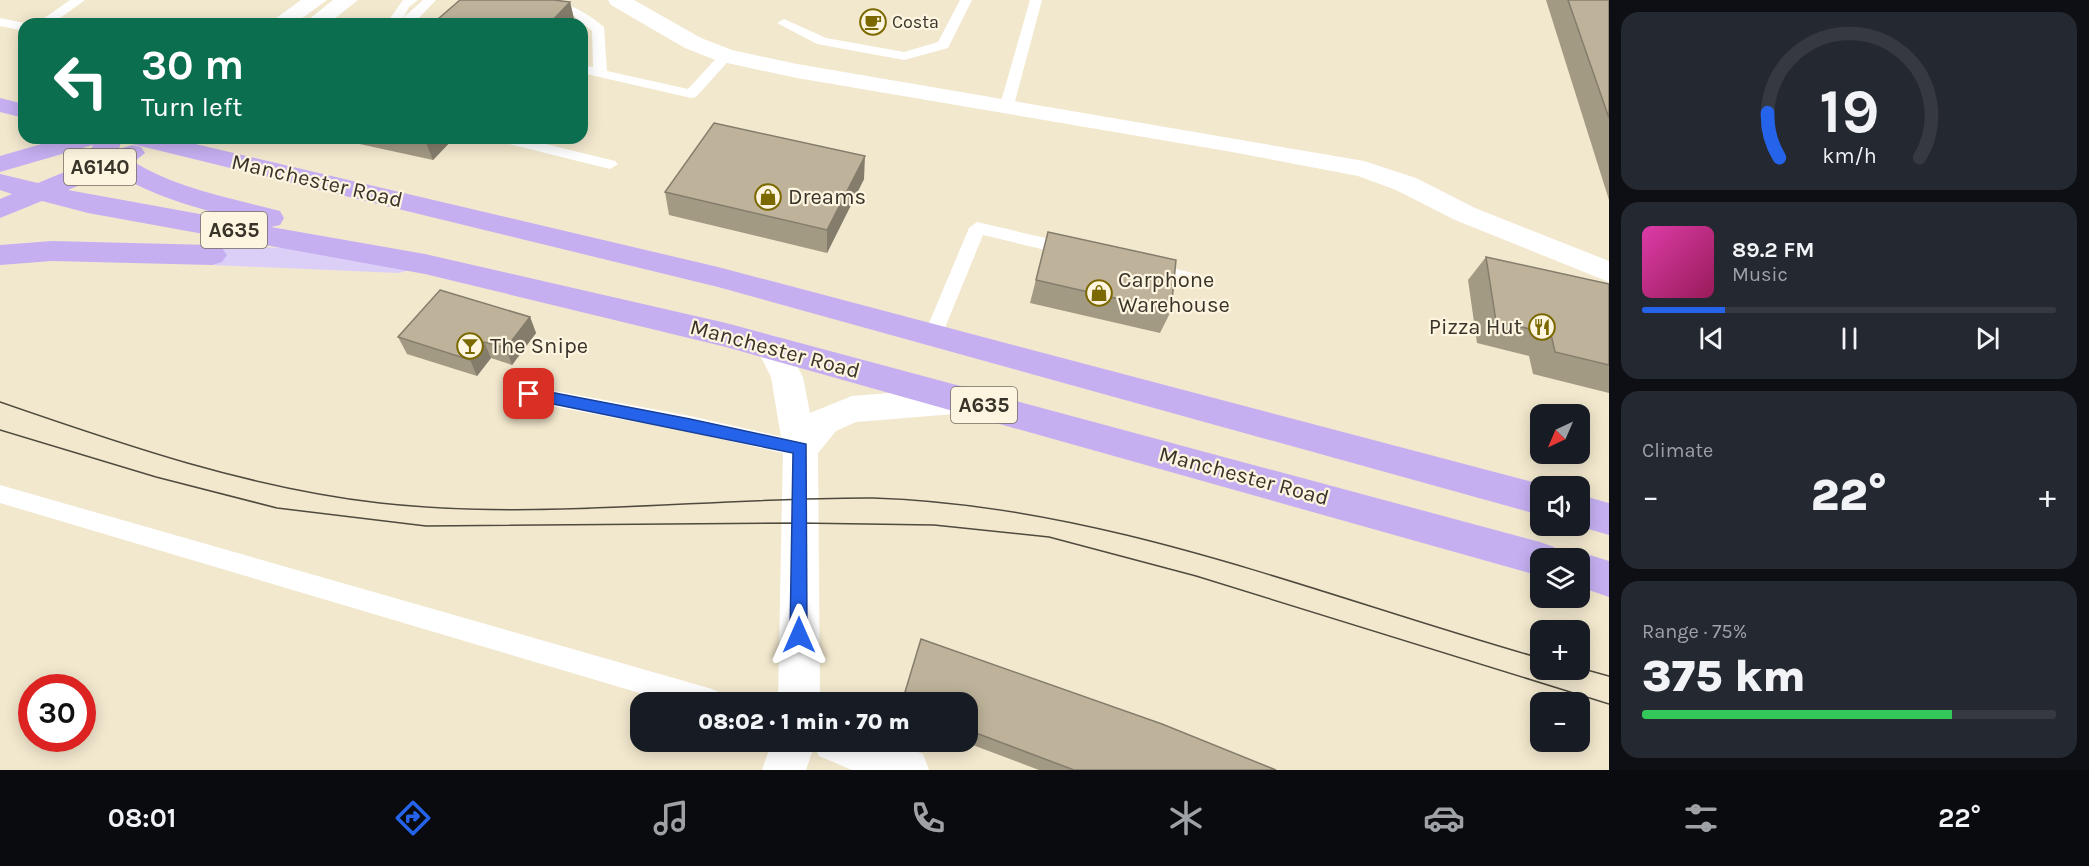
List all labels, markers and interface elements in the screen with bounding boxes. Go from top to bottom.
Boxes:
cafe icon: Costa [858,7,888,37]
place label: Costa [892,11,939,33]
text: 30 m [141,40,244,90]
icon: left [42,42,120,120]
text: 19 [1819,75,1879,148]
text: Turn left [141,91,242,123]
text: km/h [1822,143,1876,168]
road number: A6140 [64,149,136,185]
street label: Manchester Road [229,149,405,213]
shop icon: Dreams [753,182,783,212]
place label: Dreams [788,184,866,210]
road number: A635 [201,212,267,248]
text: 89.2 FM [1732,237,1815,263]
text: Music [1732,263,1788,286]
place label: Carphone Warehouse [1118,267,1230,318]
shop icon: Carphone Warehouse [1084,278,1114,308]
restaurant icon: Pizza Hut [1527,312,1557,342]
street label: Manchester Road [687,314,863,384]
place label: Pizza Hut [1429,314,1522,340]
icon: previous [1695,322,1728,355]
icon: pause [1833,322,1866,355]
icon: next [1971,322,2004,355]
bar icon: The Snipe [455,331,485,361]
place label: The Snipe [490,333,588,359]
pin [503,368,554,419]
icon: arrive [512,377,545,410]
road number: A635 [951,387,1017,423]
north arrow [1530,404,1590,464]
map controls [1530,404,1590,752]
text: Climate [1642,439,1713,462]
street label: Manchester Road [1156,441,1332,511]
text: 22° [1811,469,1887,521]
button: sound [1530,476,1590,536]
text: − [1642,477,1659,515]
text: + [2039,477,2056,515]
button: layers [1530,548,1590,608]
position arrow [767,603,831,667]
button: + [1530,620,1590,680]
text: Range · 75% [1642,620,1747,643]
text: 375 km [1642,650,1806,702]
speed limit sign: 30 [18,674,96,752]
button: − [1530,692,1590,752]
text: 08:02 · 1 min · 70 m [698,709,910,735]
icon: directions [392,797,434,839]
icon: music [650,797,692,839]
icon: phone [907,797,949,839]
icon: climate [1165,797,1207,839]
icon: car [1423,797,1465,839]
icon: filters [1680,797,1722,839]
text: 08:01 [108,802,176,834]
text: 22° [1938,802,1981,834]

